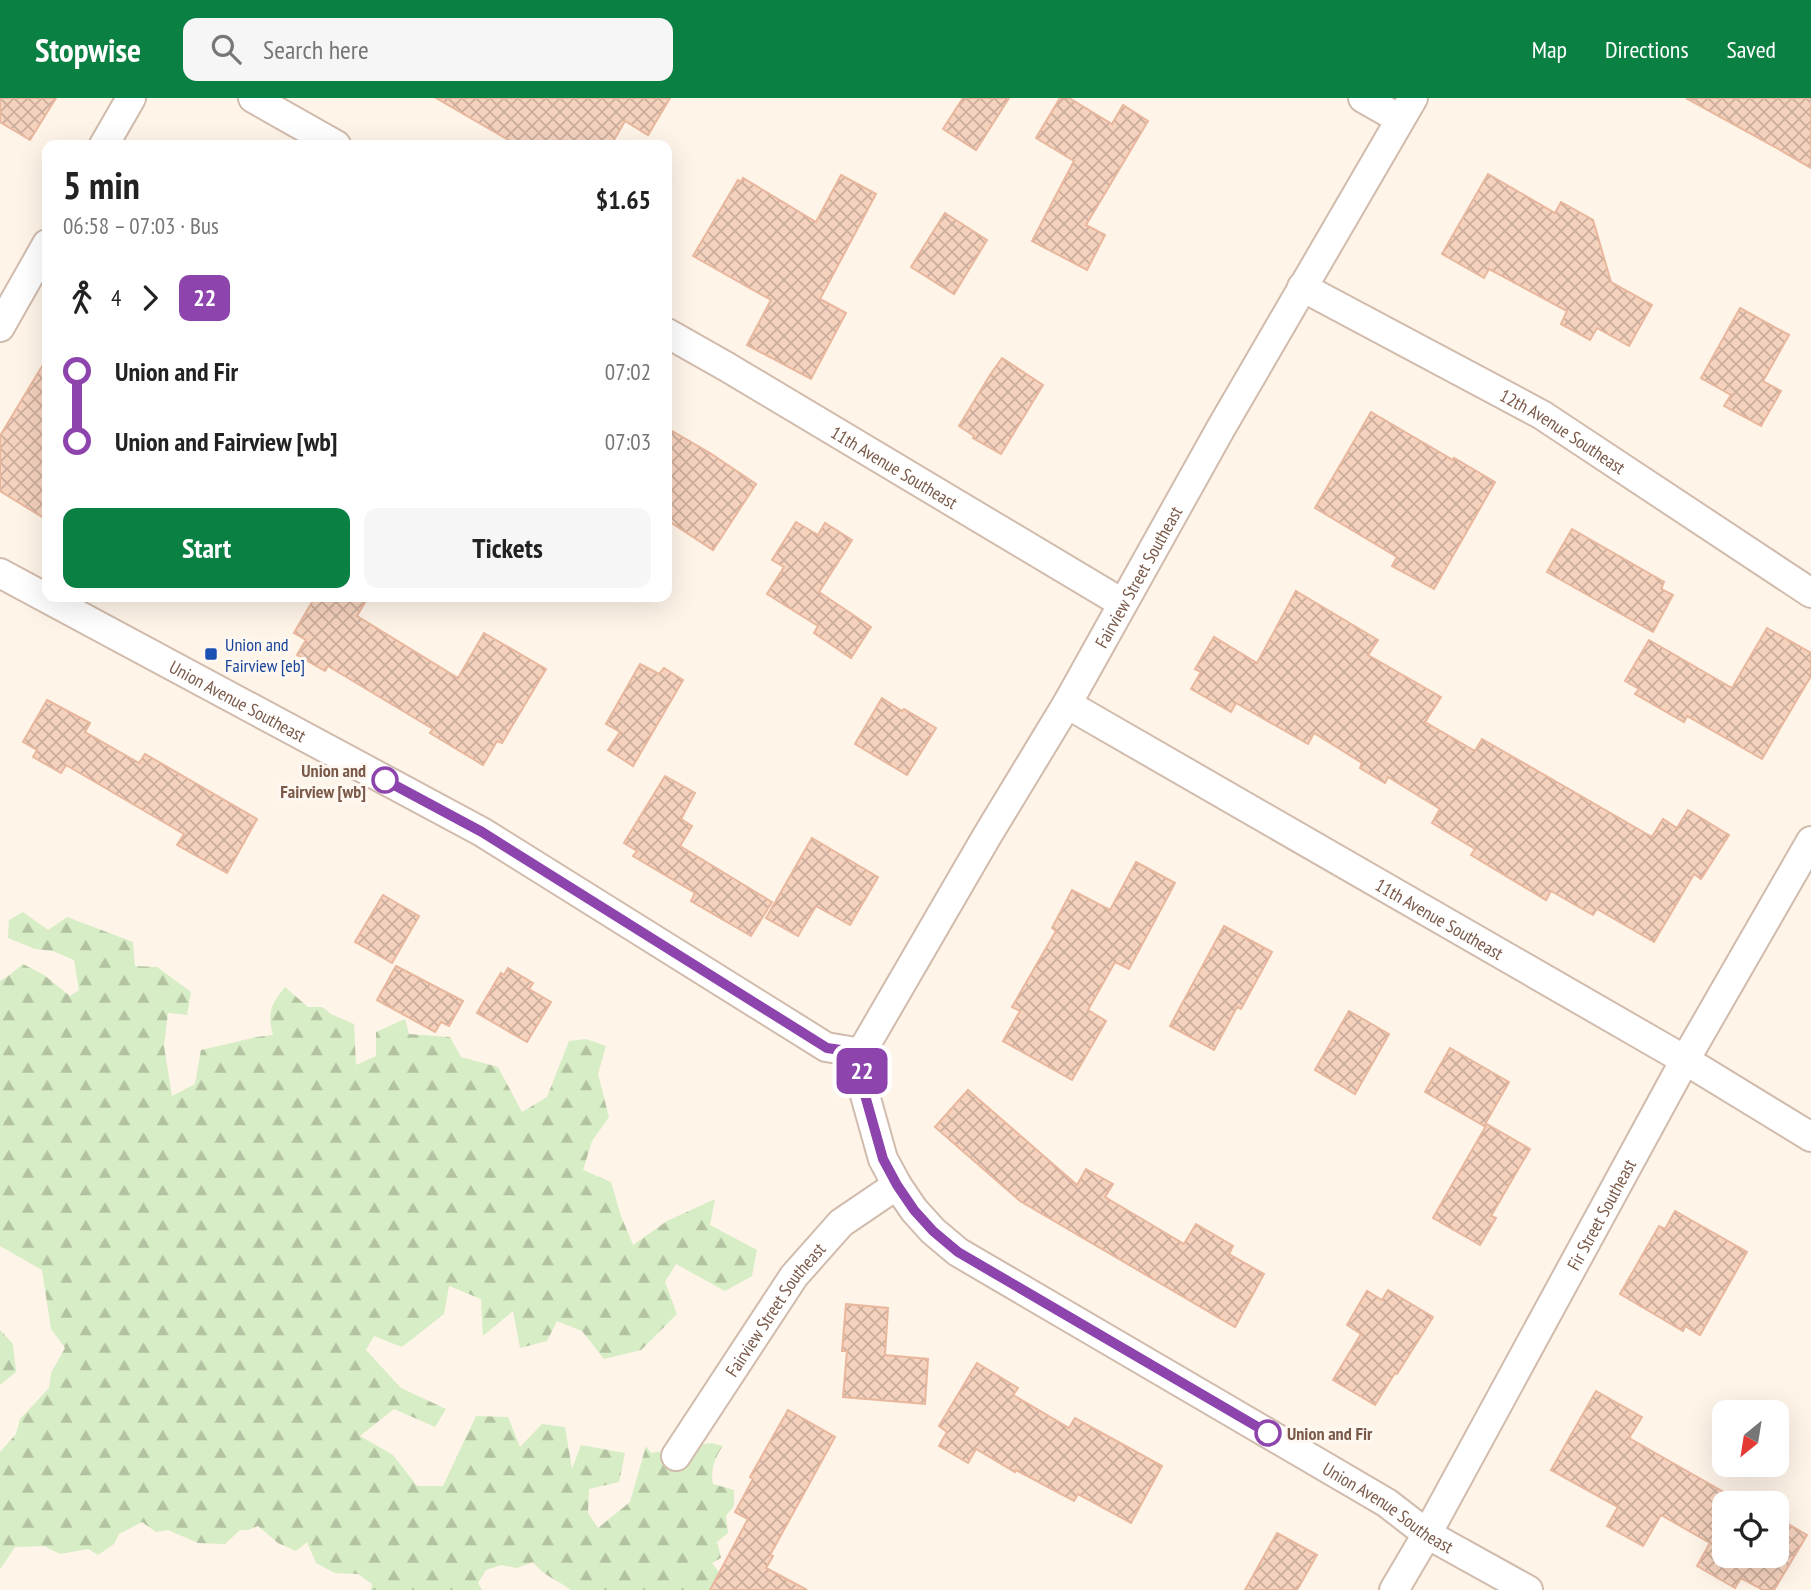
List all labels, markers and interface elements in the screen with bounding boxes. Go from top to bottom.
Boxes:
search box [183,18,673,81]
text: Stopwise [35,28,141,71]
icon: search [207,30,245,68]
text: Search here [263,33,369,66]
text: Map [1532,34,1567,65]
text: Directions [1605,34,1689,65]
text: Saved [1727,34,1776,65]
text: 5 min [63,160,140,209]
text: $1.65 [596,183,651,216]
text: 06:58 – 07:03 · Bus [63,211,219,240]
icon: walk [63,279,101,317]
icon: forward [131,279,169,317]
text: 22 [193,282,216,313]
text: 4 [111,283,121,312]
text: Union and Fir [115,355,238,388]
text: 07:02 [605,357,651,386]
street label: 12th Avenue Southeast [1496,383,1630,479]
street label: 11th Avenue Southeast [827,420,962,514]
text: Union and Fairview [wb] [115,425,338,458]
text: 07:03 [605,427,651,456]
street label: Fairview Street Southeast [1089,502,1187,652]
button: Start [63,508,350,588]
button: Tickets [364,508,651,588]
place label: Union and Fairview [eb] [225,633,305,677]
marker: Union and Fairview [eb] [203,646,219,662]
street label: Union Avenue Southeast [166,655,310,747]
place label: Union and Fairview [wb] [280,759,366,803]
marker: Union and Fairview [wb] [372,767,398,793]
street label: 11th Avenue Southeast [1372,873,1508,964]
line badge: 22 [830,1048,894,1094]
text: 22 [851,1055,873,1086]
street label: Fir Street Southeast [1561,1155,1641,1274]
street label: Fairview Street Southeast [720,1238,830,1381]
north arrow [1712,1400,1788,1477]
map controls [1712,1400,1789,1568]
marker: Union and Fir [1255,1420,1281,1446]
place label: Union and Fir [1287,1422,1373,1445]
street label: Union Avenue Southeast [1319,1457,1458,1558]
button: locate [1712,1491,1789,1568]

